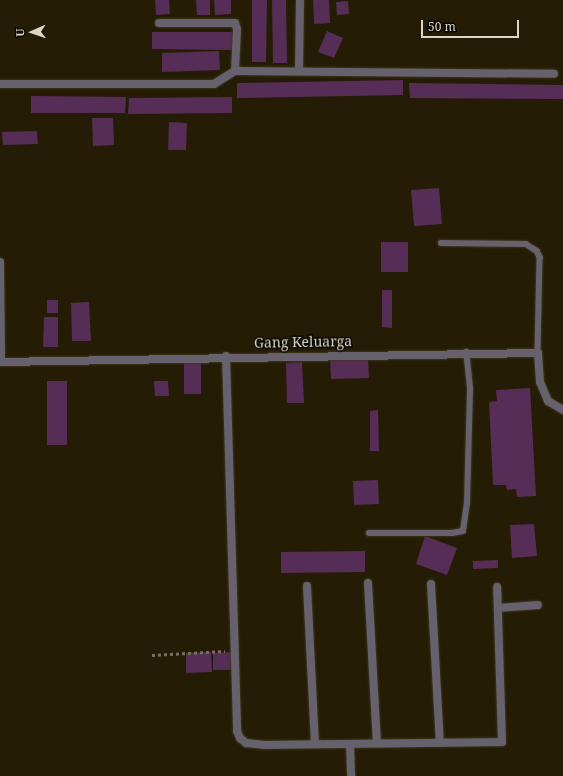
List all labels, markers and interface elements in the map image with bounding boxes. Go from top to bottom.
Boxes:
north arrow [12,12,52,52]
scale bar [423,12,521,38]
text: 50 m [428,18,456,35]
text: U [12,28,27,37]
street label: Gang Keluarga [254,333,352,351]

